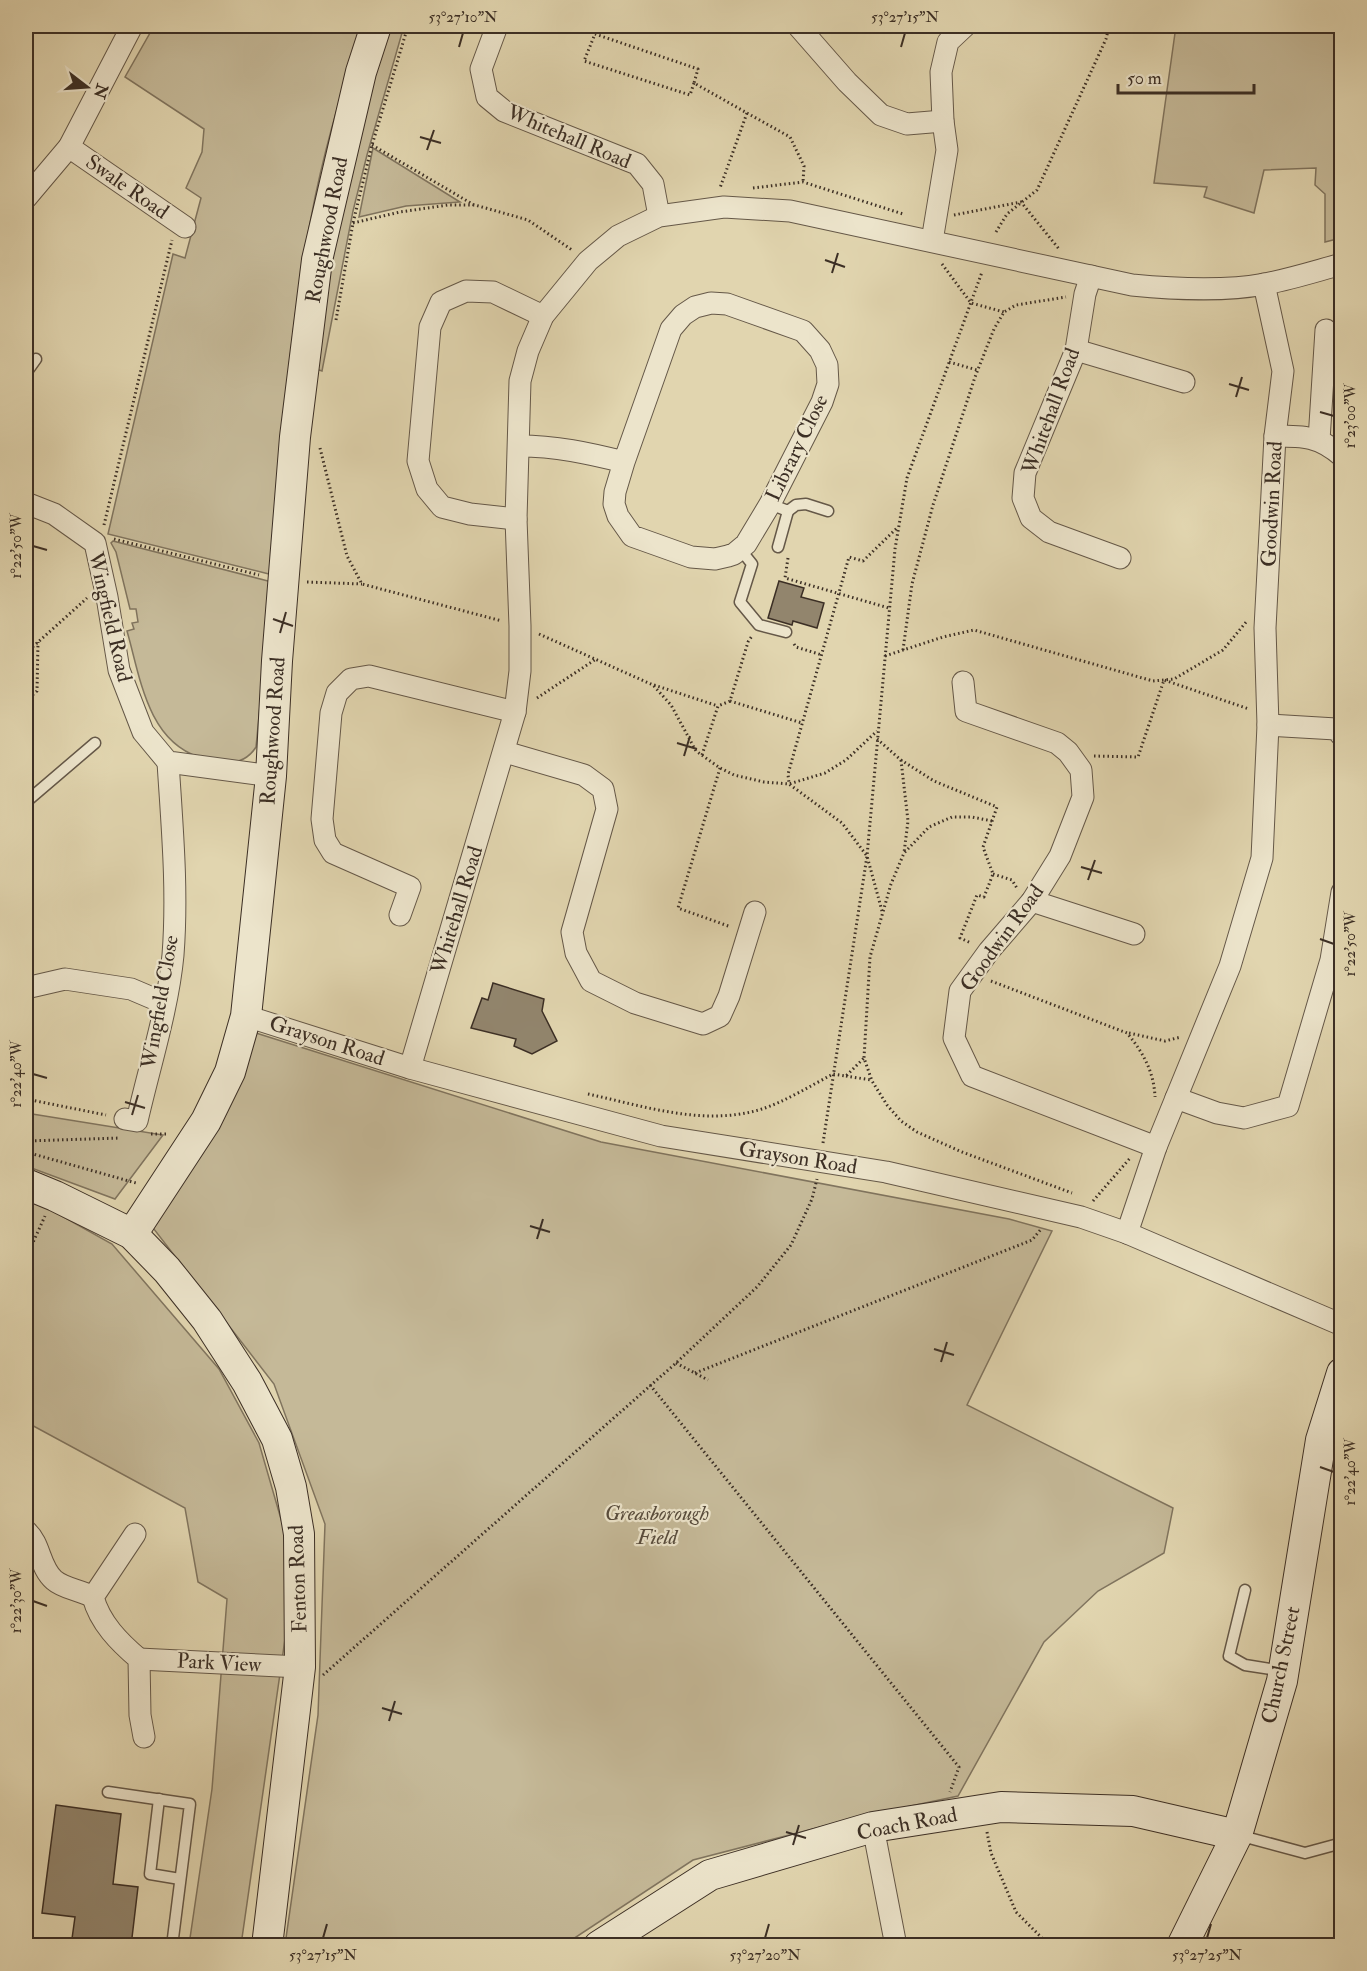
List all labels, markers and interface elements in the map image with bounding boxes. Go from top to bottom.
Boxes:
text: 53°27'10"N [429,8,498,27]
text: 53°27'15"N [871,8,939,27]
north arrow [57,57,117,117]
scale bar [1118,57,1254,95]
text: 50 m [1127,67,1162,90]
text: N [89,80,112,102]
street label: Whitehall Road [502,98,636,176]
street label: Swale Road [80,149,174,226]
street label: Roughwood Road [300,154,355,306]
street label: Whitehall Road [1015,344,1087,479]
text: 1°23'00"W [1341,383,1360,449]
street label: Library Close [760,390,835,506]
street label: Goodwin Road [1255,440,1289,568]
text: 1°22'50"W [7,512,26,579]
street label: Wingfield Road [82,548,138,685]
street label: Roughwood Road [254,655,292,806]
street label: Whitehall Road [424,842,489,978]
street label: Goodwin Road [954,879,1050,997]
text: 1°22'50"W [1341,910,1360,977]
street label: Wingfield Close [135,933,185,1072]
street label: Grayson Road [266,1010,389,1073]
text: 1°22'40"W [7,1040,26,1108]
street label: Grayson Road [737,1135,860,1181]
text: 1°22'40"W [1341,1438,1360,1506]
park label: Greasborough Field [605,1500,709,1551]
street label: Fenton Road [283,1524,313,1634]
text: 1°22'30"W [7,1568,26,1633]
street label: Church Street [1255,1604,1307,1726]
street label: Park View [176,1647,263,1679]
street label: Coach Road [854,1801,960,1847]
text: 53°27'15"N [289,1946,357,1965]
text: 53°27'20"N [729,1946,801,1965]
text: 53°27'25"N [1172,1946,1243,1965]

